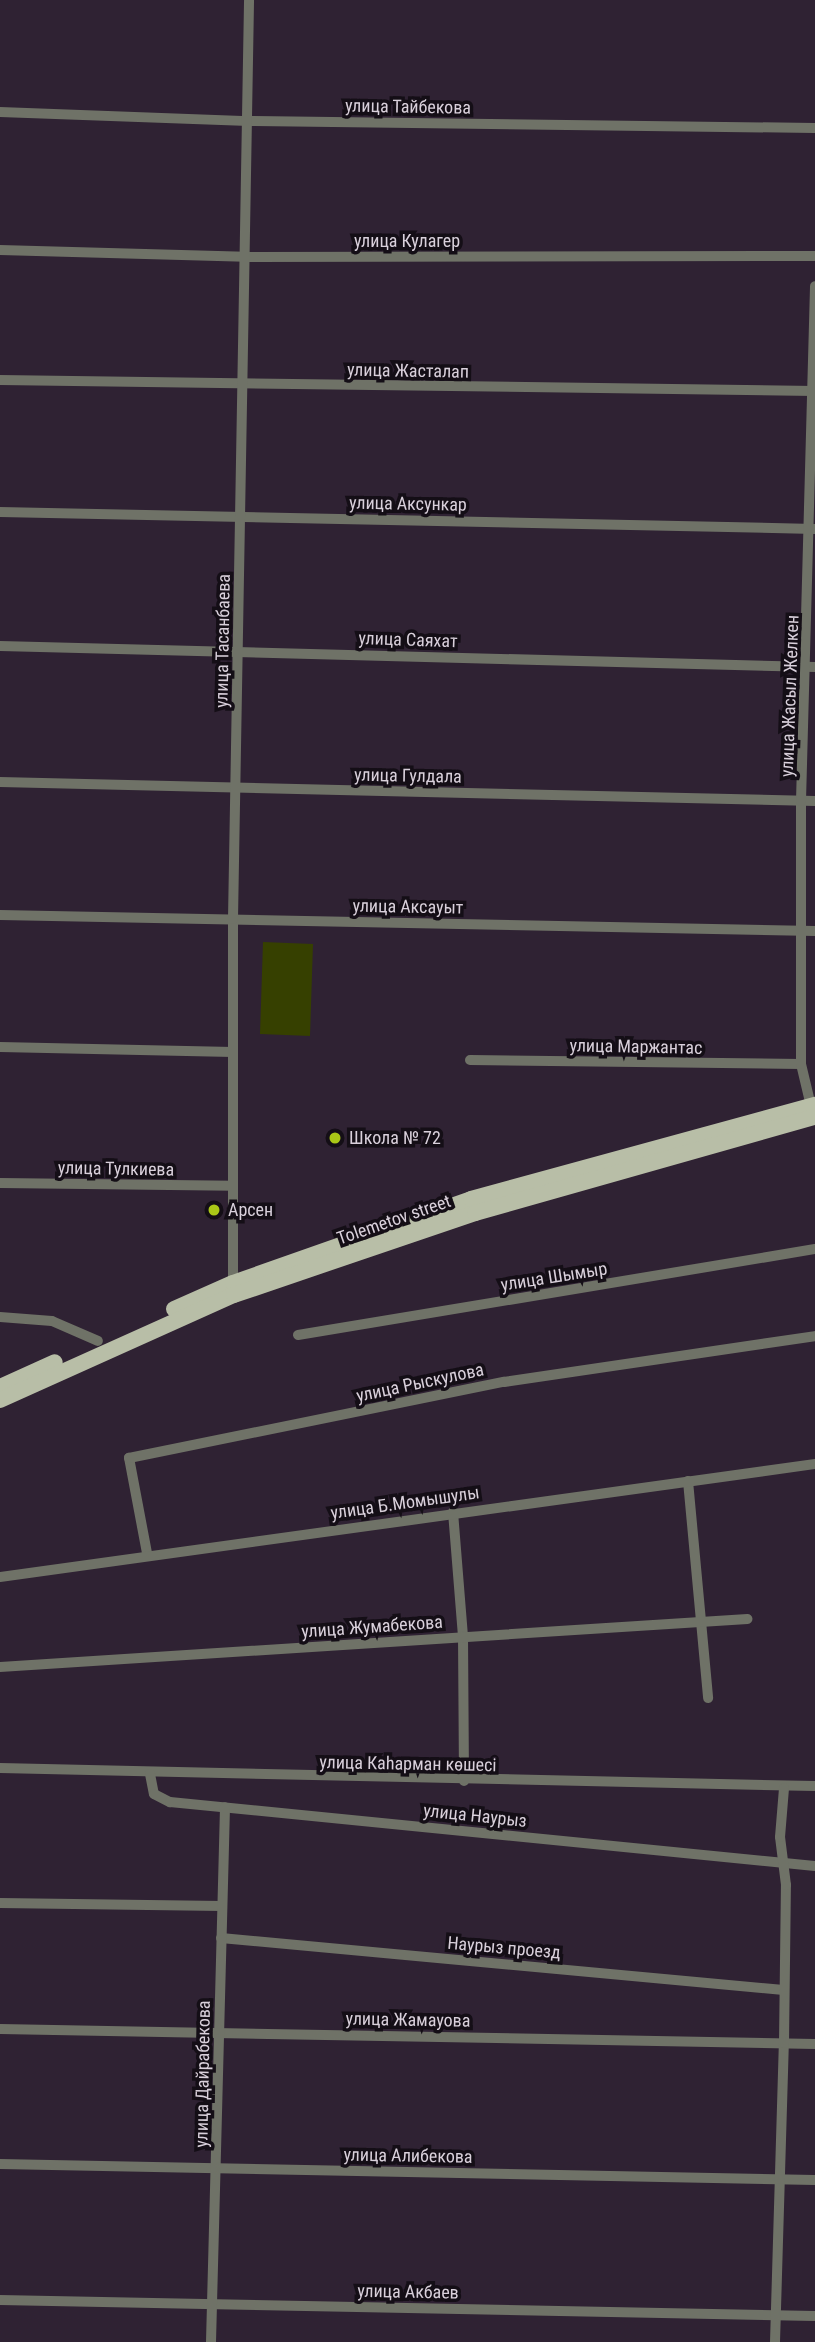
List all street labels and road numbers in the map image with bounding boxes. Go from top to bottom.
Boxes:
street label: улица Тайбекова [345,95,471,119]
street label: улица Кулагер [354,230,460,252]
street label: улица Жасталап [347,359,469,383]
street label: улица Аксункар [349,492,467,516]
street label: улица Тасанбаева [211,574,235,708]
street label: улица Жасыл Желкен [776,615,804,777]
street label: улица Саяхат [358,627,458,653]
street label: улица Гулдала [354,764,462,788]
street label: улица Аксауыт [352,895,464,919]
street label: улица Маржантас [569,1035,703,1059]
street label: улица Тулкиева [57,1157,175,1181]
street label: Tolemetov street [334,1190,454,1250]
street label: улица Шымыр [499,1258,609,1296]
street label: улица Рыскулова [354,1359,486,1407]
street label: улица Б.Момышулы [329,1482,481,1524]
street label: улица Жумабекова [301,1611,443,1643]
street label: улица Каһарман көшесі [319,1752,497,1776]
street label: улица Наурыз [422,1800,528,1832]
street label: Наурыз проезд [446,1932,562,1964]
street label: улица Дайрабекова [191,2000,215,2148]
street label: улица Жамауова [345,2008,471,2032]
street label: улица Алибекова [343,2144,473,2168]
street label: улица Акбаев [357,2280,459,2304]

